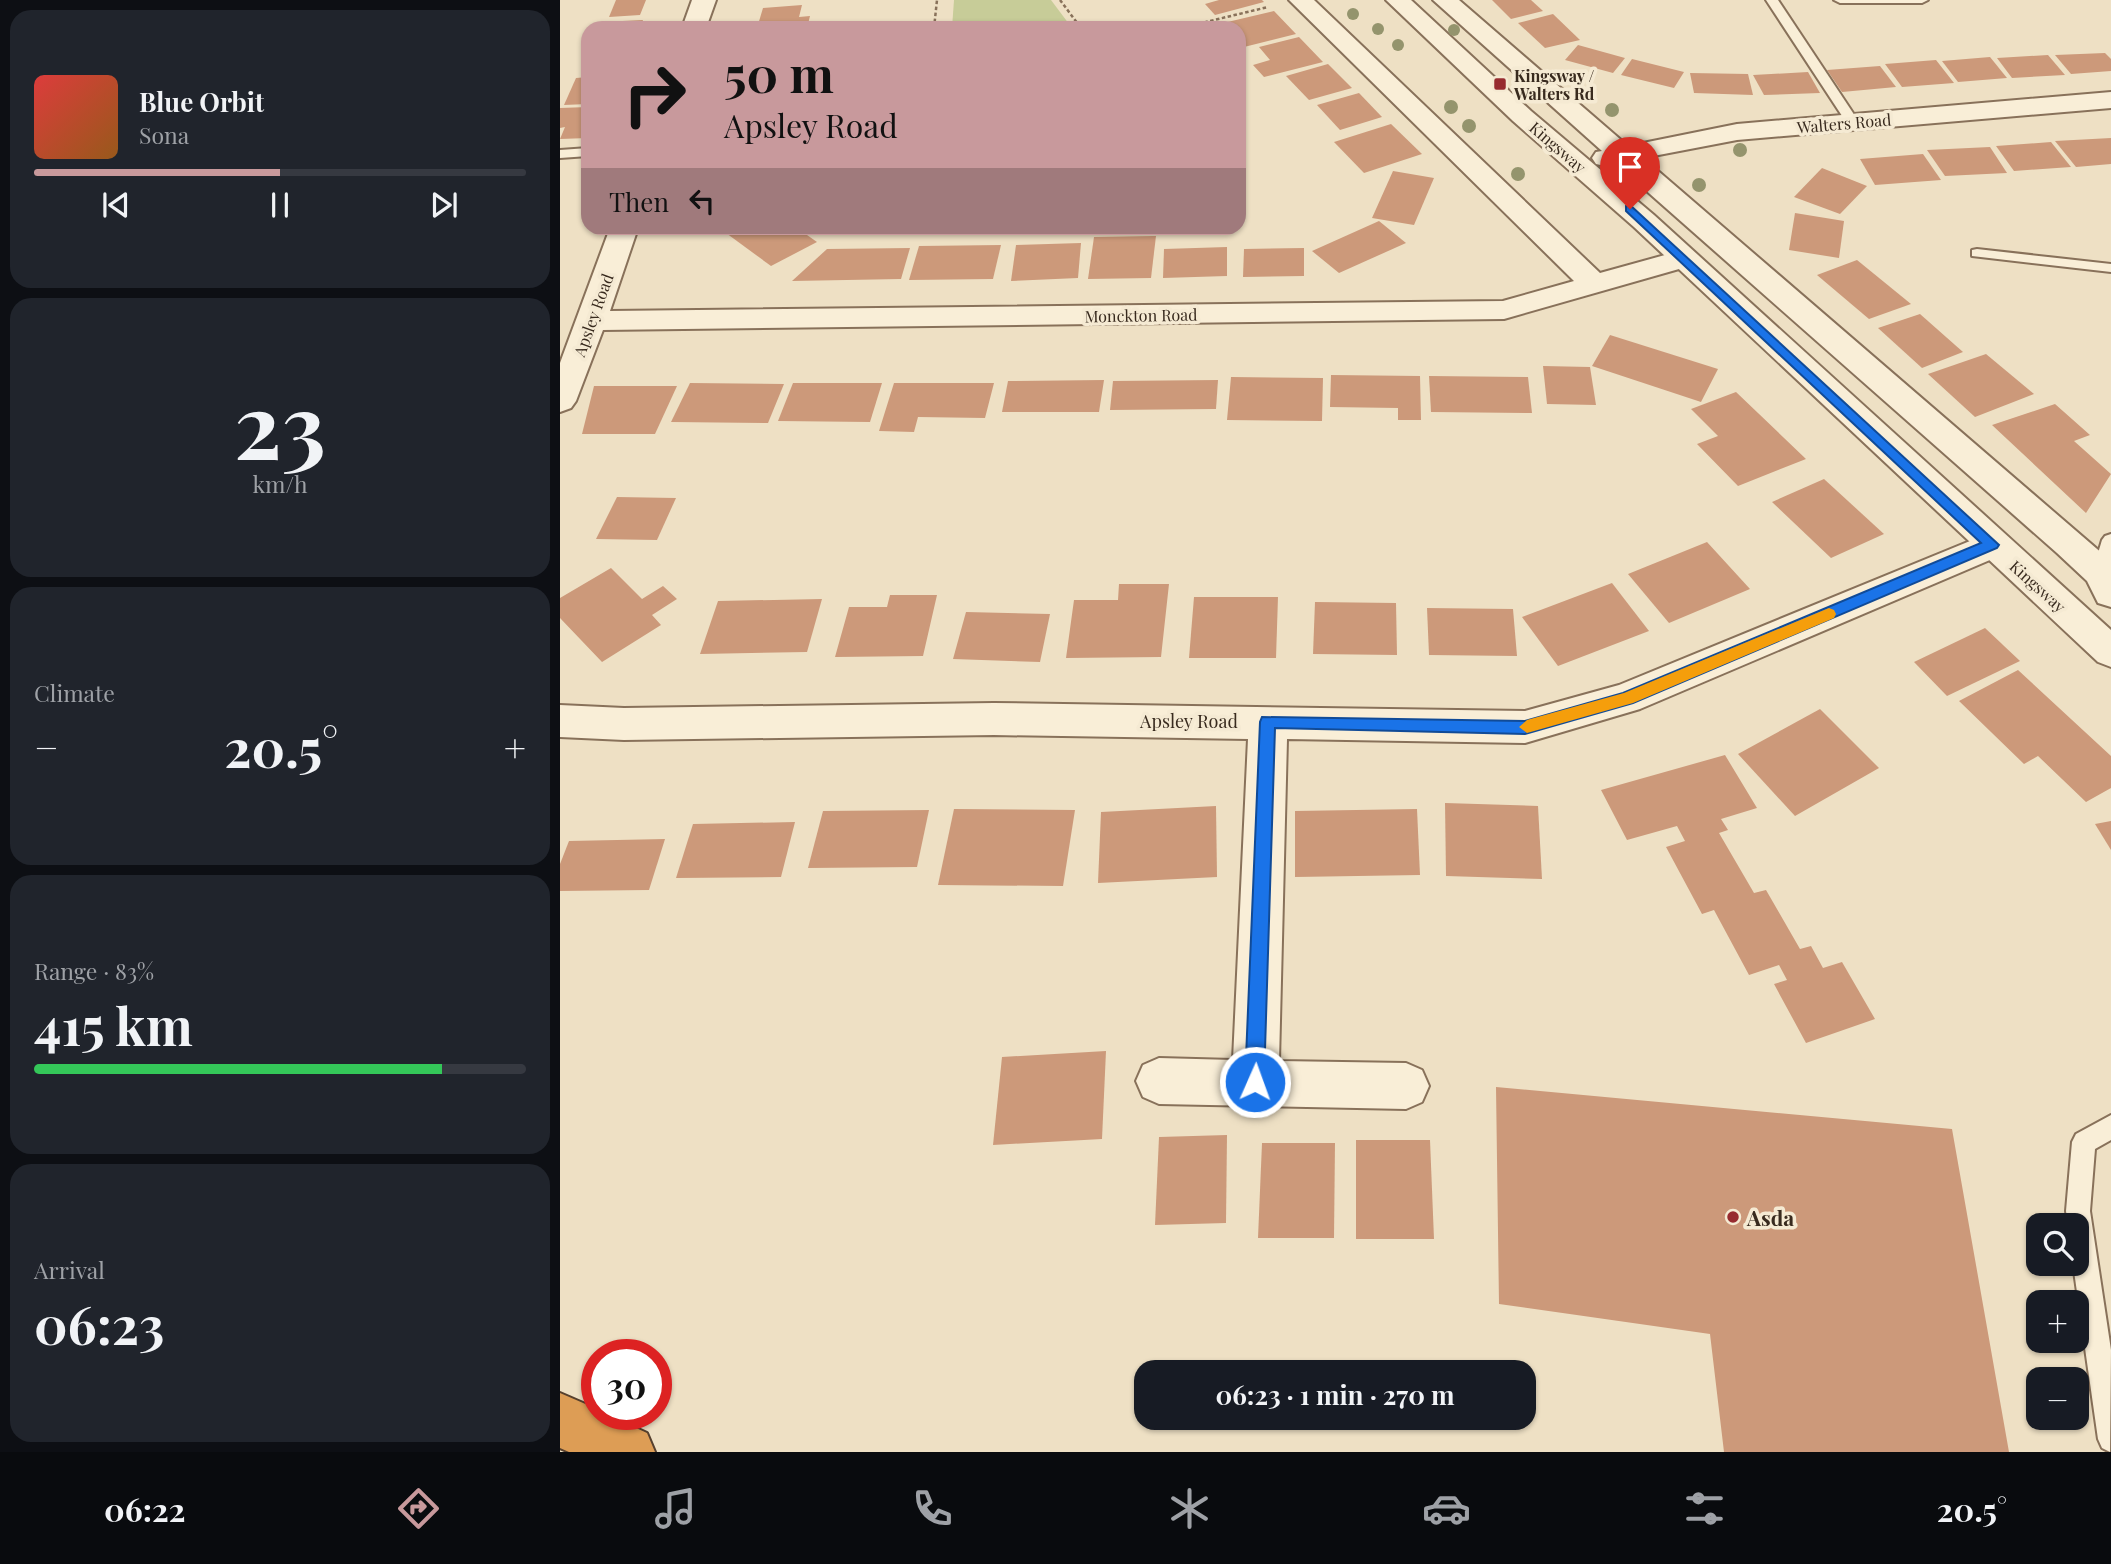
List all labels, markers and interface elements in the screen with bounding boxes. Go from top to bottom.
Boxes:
text: 50 m [724,40,834,105]
icon: right [609,49,700,140]
place label: Kingsway / Walters Rd [1513,65,1595,104]
marker: Kingsway / Walters Rd [1492,76,1508,92]
text: Blue Orbit [139,84,264,119]
text: Apsley Road [724,103,898,146]
street label: Walters Road [1795,108,1892,138]
street label: Kingsway [1525,117,1591,177]
text: Sona [139,119,189,150]
pin [1600,137,1660,209]
icon: arrive [1611,148,1649,186]
icon: left [683,182,721,220]
text: Then [609,184,669,219]
icon: previous [97,186,135,224]
icon: pause [261,186,299,224]
icon: next [425,186,463,224]
street label: Apsley Road [568,271,618,360]
street label: Monckton Road [1084,304,1198,326]
text: 23 [234,362,326,483]
text: km/h [252,468,308,499]
street label: Kingsway [2006,555,2070,617]
text: Climate [34,677,115,708]
street label: Apsley Road [1139,709,1238,733]
text: 20.5° [224,712,338,781]
text: − [34,721,59,772]
text: + [504,721,526,772]
text: Range · 83% [34,955,154,986]
text: 415 km [34,990,193,1059]
position arrow [1218,1045,1292,1119]
place label: Asda [1746,1203,1794,1231]
marker: Asda [1725,1209,1741,1225]
map controls [2026,1213,2089,1430]
button: search [2026,1213,2089,1276]
text: Arrival [34,1254,105,1285]
text: 06:23 [34,1289,164,1358]
button: + [2026,1290,2089,1353]
speed limit sign: 30 [581,1339,672,1430]
button: − [2026,1367,2089,1430]
text: 06:23 · 1 min · 270 m [1216,1377,1455,1412]
icon: directions [394,1484,443,1533]
icon: music [651,1484,700,1533]
icon: phone [908,1484,957,1533]
icon: climate [1165,1484,1214,1533]
icon: car [1422,1484,1471,1533]
icon: filters [1680,1484,1729,1533]
text: 06:22 [104,1487,185,1530]
text: 20.5° [1937,1487,2007,1530]

